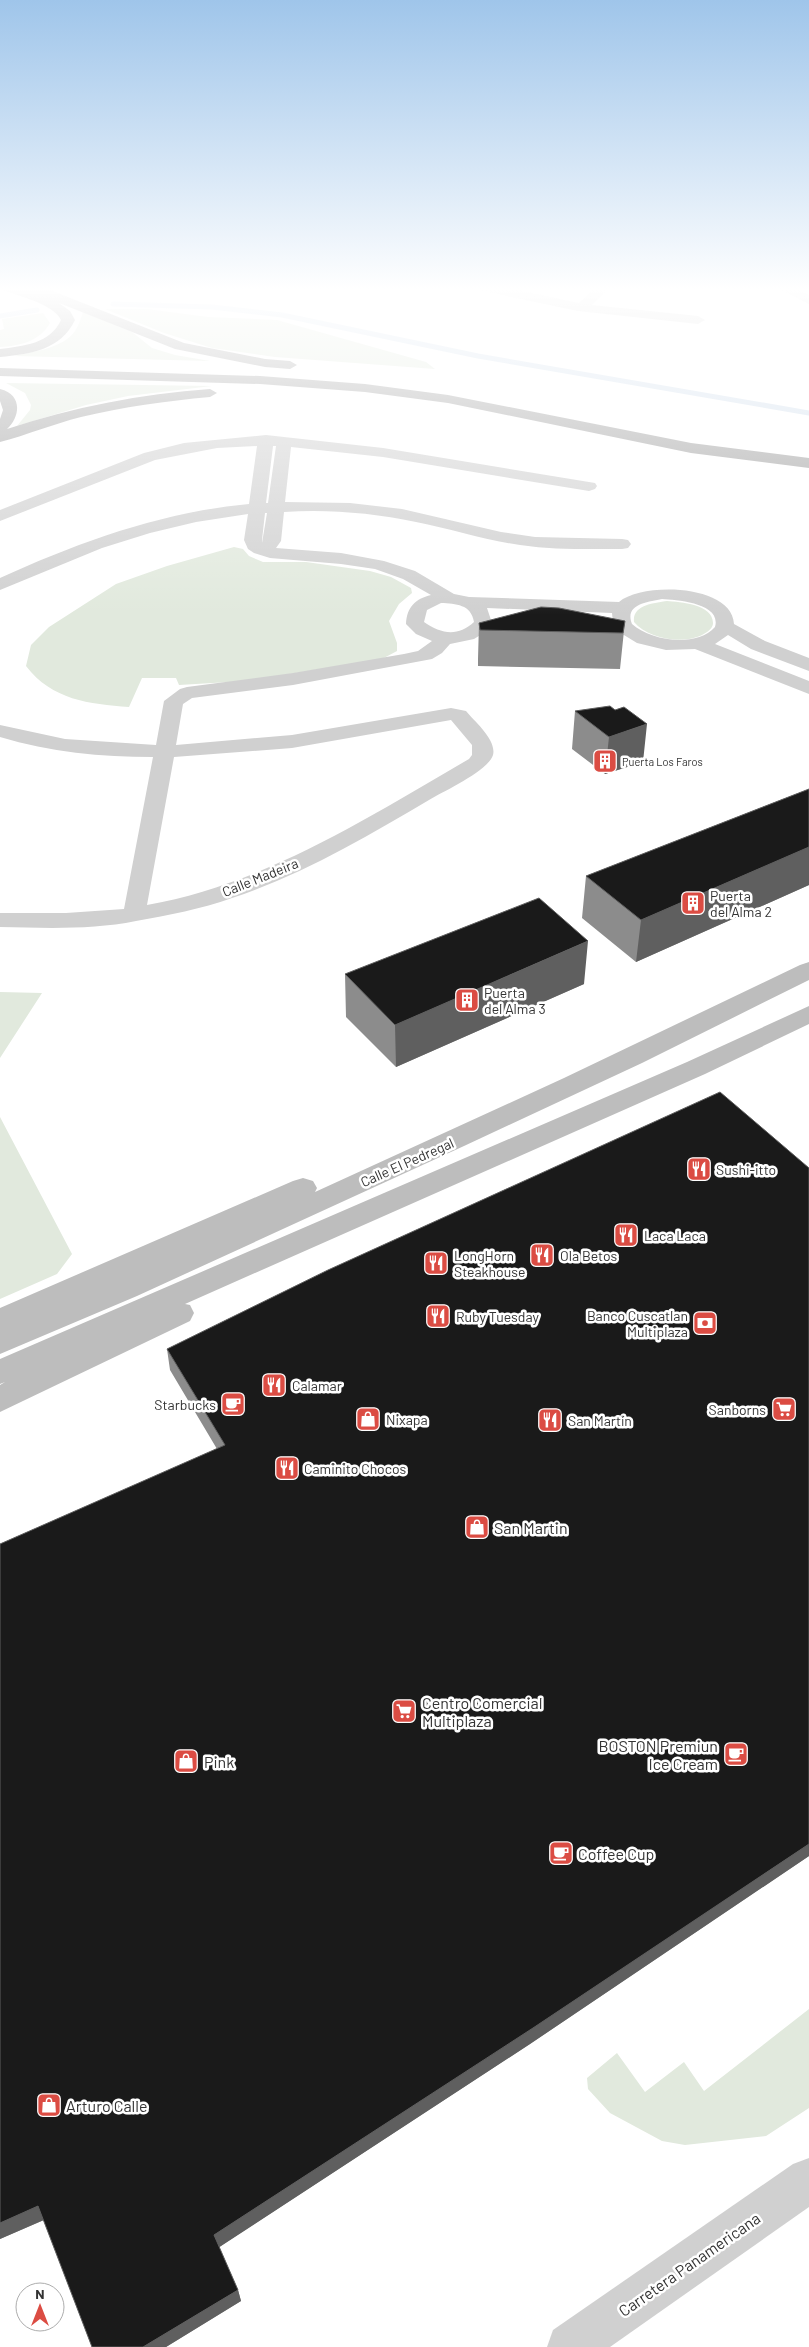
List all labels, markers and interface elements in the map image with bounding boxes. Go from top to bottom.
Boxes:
building icon: Puerta Los Faros [592,748,618,774]
place label: Puerta Los Faros [622,755,703,768]
street label: Calle Madeira [220,854,300,900]
place label: Puerta del Alma 2 [710,887,772,920]
building icon: Puerta del Alma 2 [680,890,706,916]
place label: Puerta del Alma 3 [484,984,546,1017]
building icon: Puerta del Alma 3 [454,987,480,1013]
street label: Calle El Pedregal [358,1134,456,1190]
restaurant icon: Sushi-itto [686,1156,712,1182]
place label: Sushi-itto [716,1161,776,1178]
restaurant icon: Laca Laca [613,1222,639,1248]
place label: Laca Laca [644,1227,706,1244]
restaurant icon: Ola Betos [529,1242,555,1268]
place label: LongHorn Steakhouse [454,1247,525,1280]
place label: Ola Betos [560,1247,618,1264]
restaurant icon: LongHorn Steakhouse [423,1250,449,1276]
restaurant icon: Ruby Tuesday [425,1303,451,1329]
place label: Banco Cuscatlan Multiplaza [587,1307,688,1340]
place label: Ruby Tuesday [456,1308,539,1325]
bank icon: Banco Cuscatlan Multiplaza [692,1310,718,1336]
restaurant icon: Calamar [261,1372,287,1398]
place label: Calamar [292,1377,342,1394]
cafe icon: Starbucks [220,1391,246,1417]
place label: Starbucks [154,1396,216,1413]
supermarket icon: Sanborns [771,1396,797,1422]
place label: Sanborns [709,1401,766,1418]
shop icon: Nixapa [355,1406,381,1432]
restaurant icon: San Martín [537,1407,563,1433]
place label: Nixapa [386,1411,428,1428]
place label: San Martín [568,1412,632,1429]
restaurant icon: Caminito Chocos [274,1455,300,1481]
place label: Caminito Chocos [304,1460,407,1477]
shop icon: San Martin [464,1514,490,1540]
place label: San Martin [494,1518,568,1537]
place label: Centro Comercial Multiplaza [422,1693,542,1730]
supermarket icon: Centro Comercial Multiplaza [391,1698,417,1724]
place label: BOSTON Premiun Ice Cream [598,1736,718,1773]
cafe icon: BOSTON Premiun Ice Cream [723,1741,749,1767]
shop icon: Pink [173,1748,199,1774]
place label: Pink [204,1752,234,1771]
cafe icon: Coffee Cup [548,1840,574,1866]
place label: Coffee Cup [578,1844,654,1863]
shop icon: Arturo Calle [36,2092,62,2118]
place label: Arturo Calle [66,2096,148,2115]
street label: Carretera Panamericana [615,2208,763,2320]
north arrow [15,2282,65,2332]
text: N [35,2285,45,2302]

